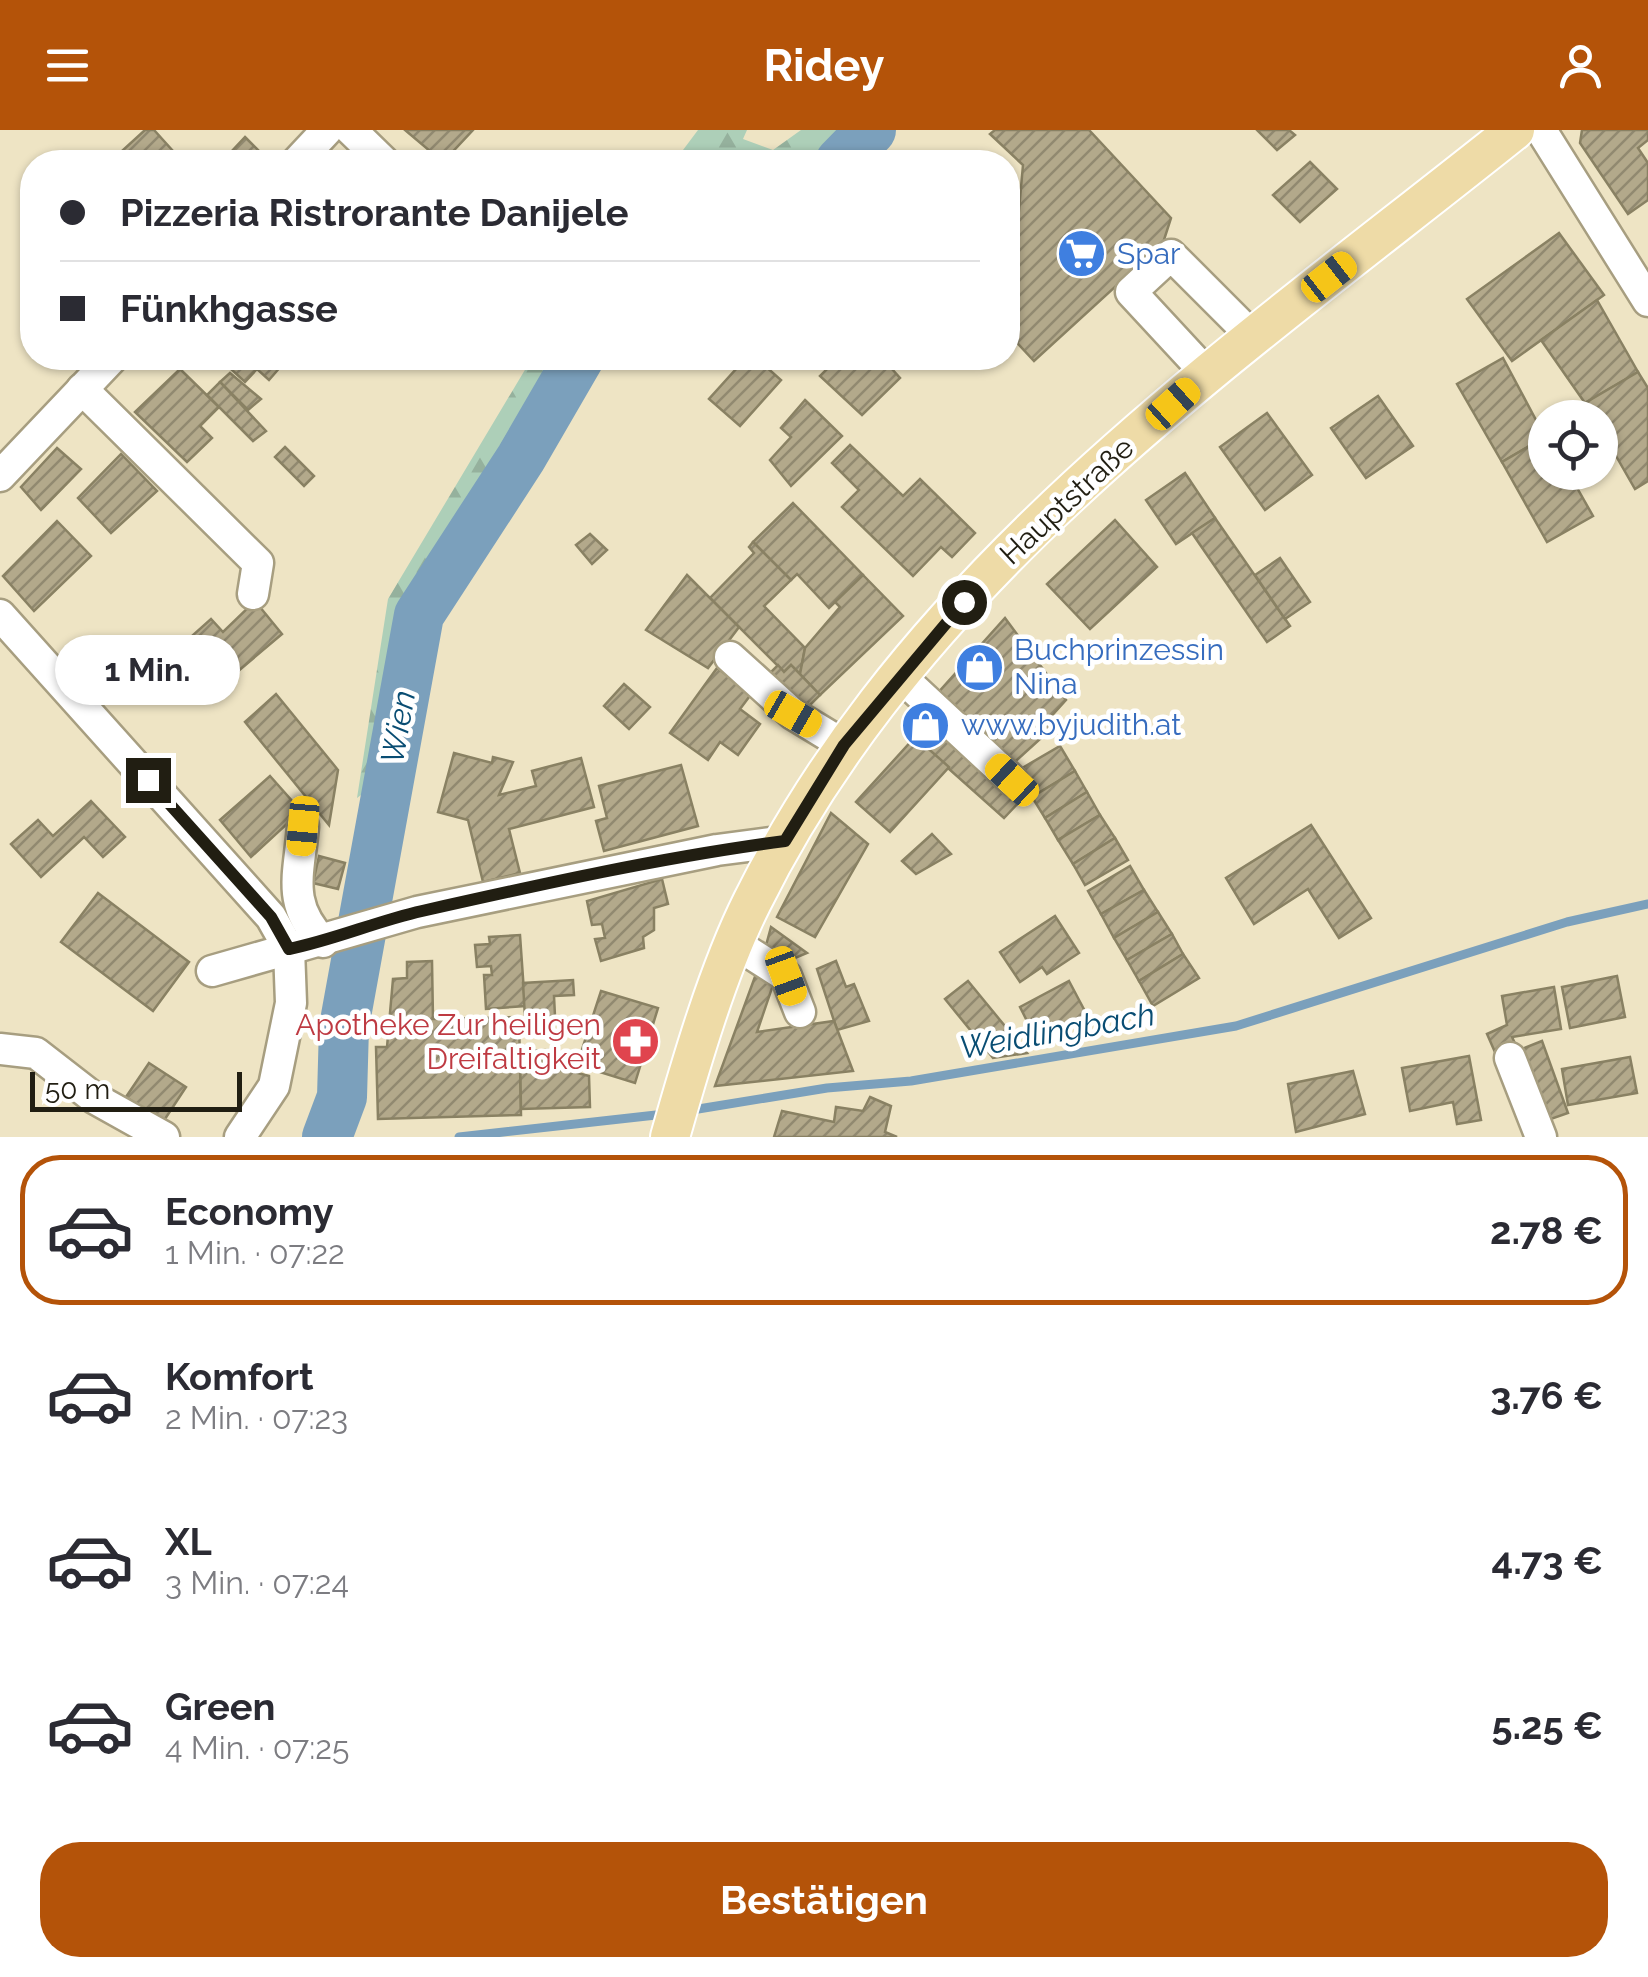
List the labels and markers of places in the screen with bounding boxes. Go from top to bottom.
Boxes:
supermarket icon: Spar [1056,228,1108,280]
place label: Spar [1117,236,1181,271]
place label: Buchprinzessin Nina [1014,632,1224,701]
shop icon: Buchprinzessin Nina [953,641,1005,693]
shop icon: www.byjudith.at [900,699,952,751]
place label: www.byjudith.at [961,707,1181,742]
place label: Apotheke Zur heiligen Dreifaltigkeit [295,1007,601,1076]
pharmacy icon: Apotheke Zur heiligen Dreifaltigkeit [610,1016,662,1068]

